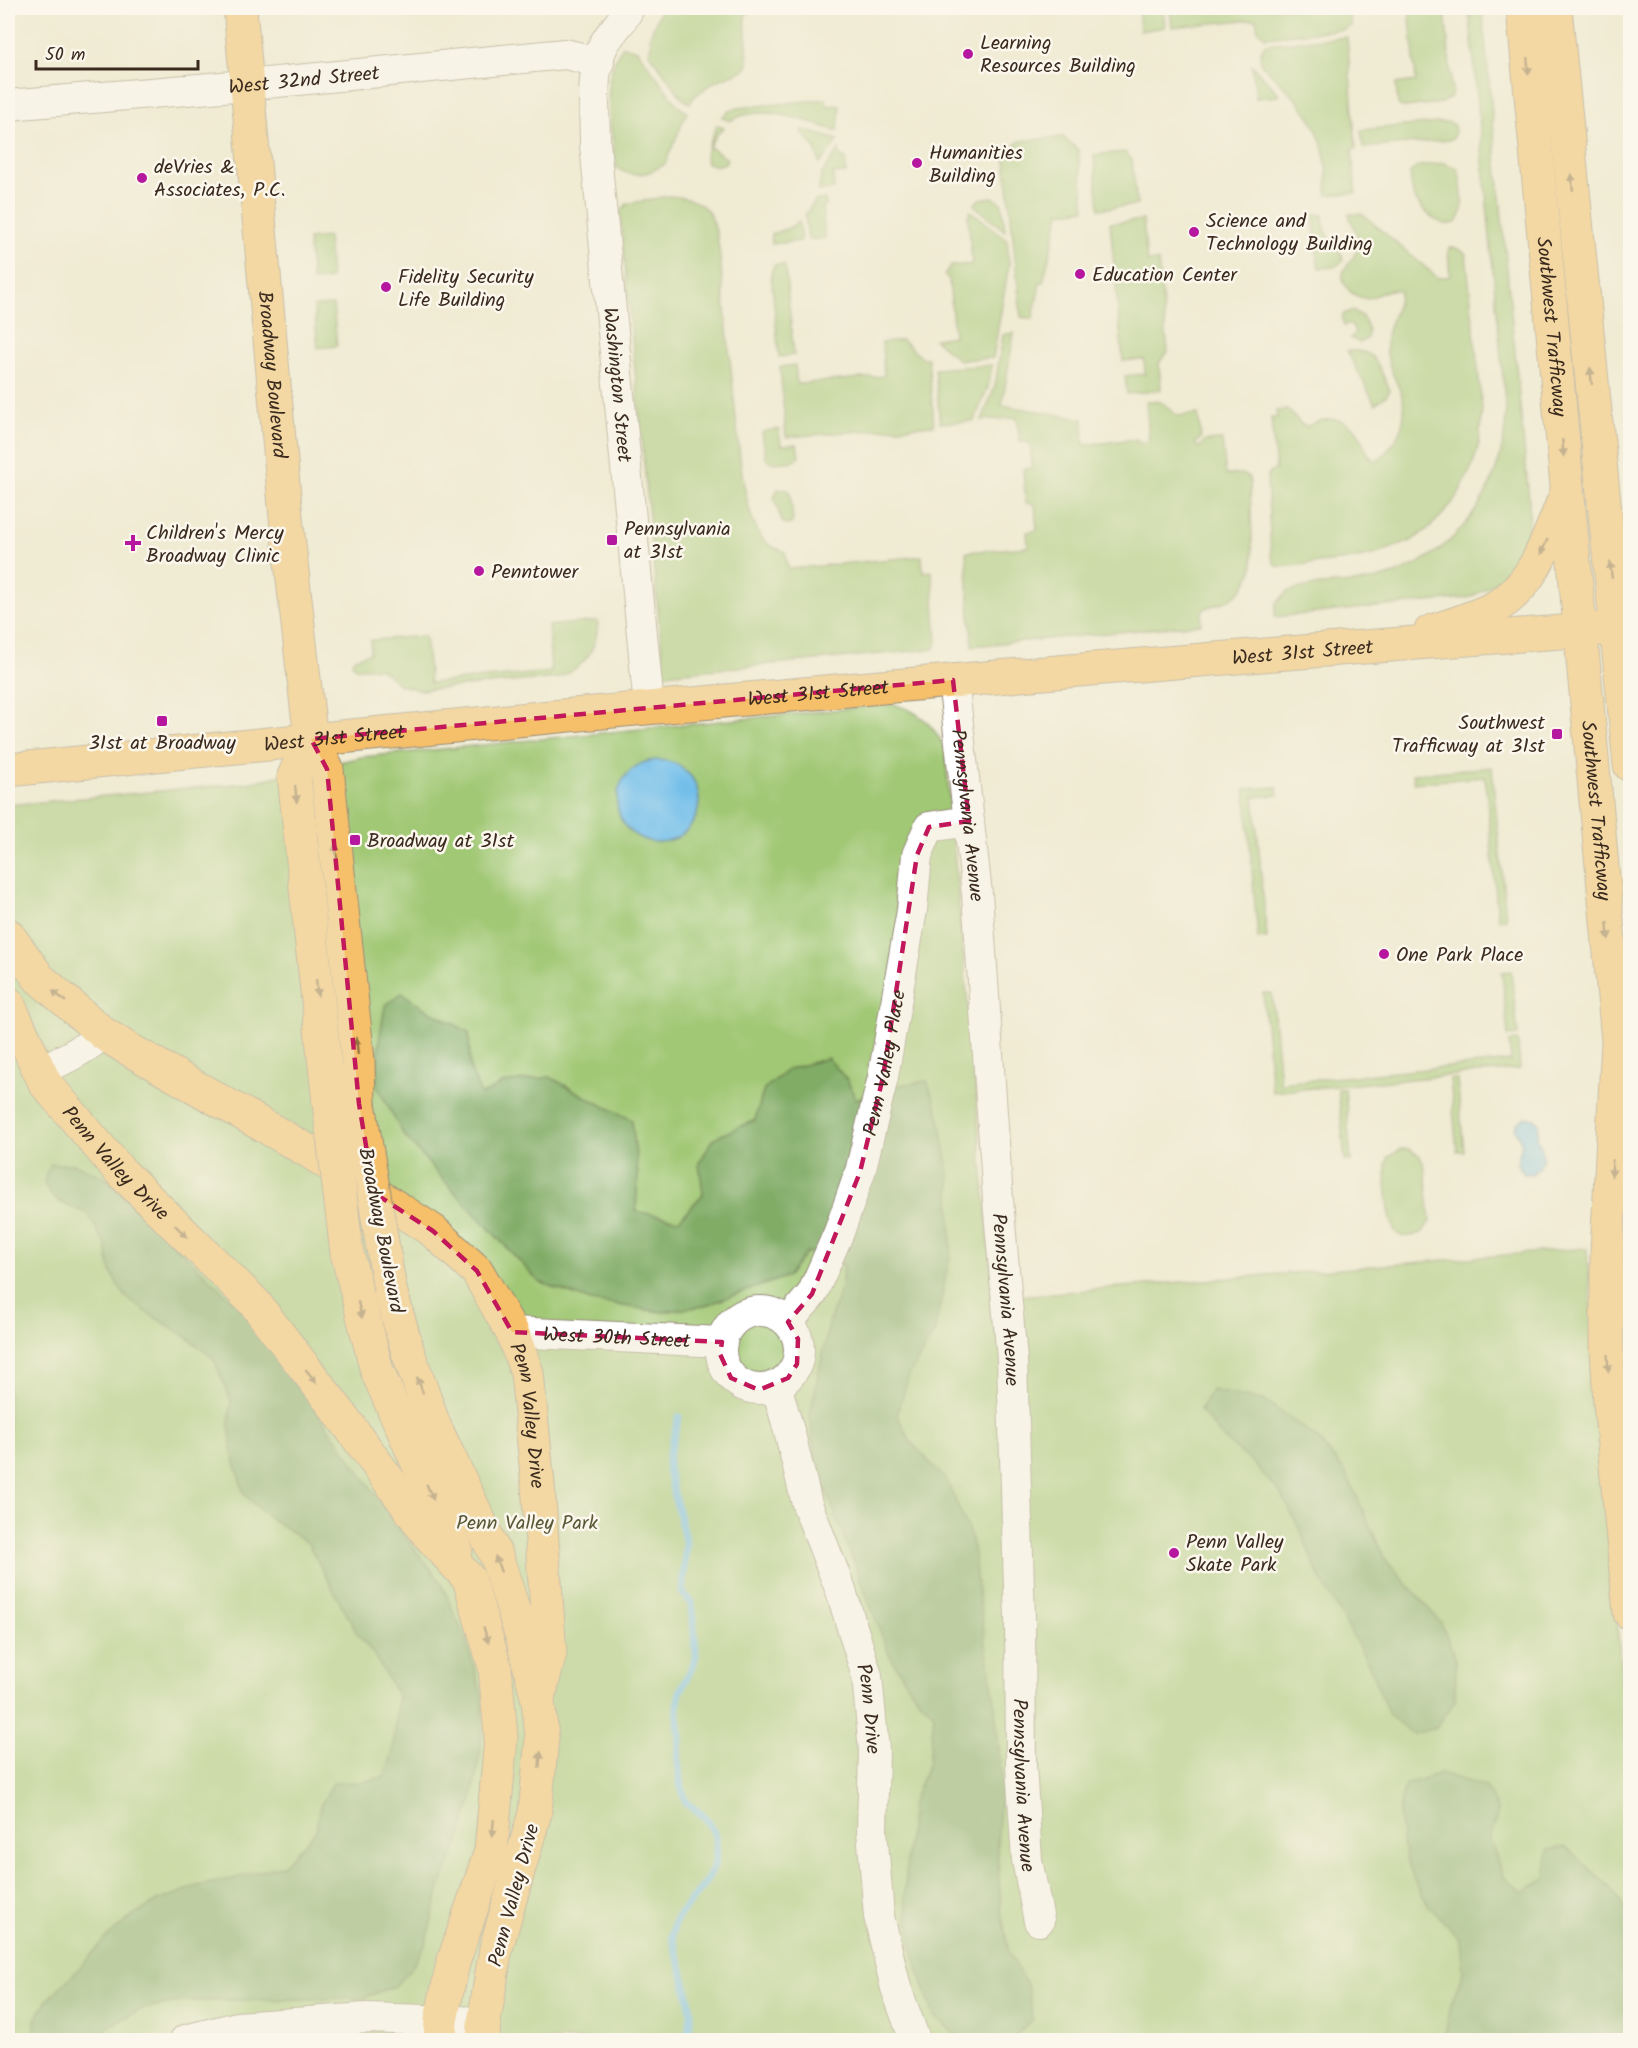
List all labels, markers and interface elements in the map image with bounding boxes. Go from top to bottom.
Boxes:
place label: Learning Resources Building [980,28,1136,83]
scale bar [36,33,198,71]
text: 50 m [45,41,85,70]
marker: Learning Resources Building [961,47,975,61]
one-way arrow [1523,56,1533,75]
street label: West 32nd Street [227,58,381,104]
place label: Humanities Building [929,138,1023,193]
place label: deVries & Associates, P.C. [154,152,285,207]
marker: Humanities Building [910,156,924,170]
marker: deVries & Associates, P.C. [135,171,149,185]
one-way arrow [1567,172,1577,191]
place label: Science and Technology Building [1206,206,1373,261]
marker: Science and Technology Building [1187,225,1201,239]
street label: Southwest Trafficway [1526,235,1575,419]
place label: Education Center [1092,260,1238,292]
place label: Fidelity Security Life Building [398,262,534,317]
marker: Education Center [1073,267,1087,281]
marker: Fidelity Security Life Building [379,280,393,294]
street label: Broadway Boulevard [248,290,295,461]
street label: Washington Street [593,306,639,464]
one-way arrow [1586,366,1596,385]
one-way arrow [1558,439,1568,458]
place label: Pennsylvania at 31st [624,514,731,569]
place label: Children's Mercy Broadway Clinic [146,518,284,573]
marker: Pennsylvania at 31st [605,533,619,547]
marker: Children's Mercy Broadway Clinic [124,534,142,552]
one-way arrow [1540,538,1549,555]
place label: Penntower [491,557,579,589]
one-way arrow [1606,560,1615,579]
marker: Penntower [472,564,486,578]
street label: West 31st Street [1231,632,1375,675]
street label: West 31st Street [746,672,891,717]
place label: Southwest Trafficway at 31st [1392,708,1545,763]
marker: 31st at Broadway [155,714,169,728]
street label: West 31st Street [262,717,407,762]
street label: Southwest Trafficway [1571,719,1619,903]
street label: Pennsylvania Avenue [941,727,991,903]
marker: Southwest Trafficway at 31st [1550,727,1564,741]
place label: 31st at Broadway [88,728,236,760]
one-way arrow [291,784,301,803]
place label: Broadway at 31st [367,826,514,858]
marker: Broadway at 31st [348,833,362,847]
one-way arrow [331,842,341,861]
one-way arrow [1603,922,1613,941]
place label: One Park Place [1396,940,1523,972]
marker: One Park Place [1377,947,1391,961]
one-way arrow [312,978,322,997]
street label: Penn Valley Place [855,987,916,1140]
one-way arrow [51,989,67,1002]
one-way arrow [352,1036,362,1055]
street label: Penn Valley Drive [53,1099,176,1229]
street label: Broadway Boulevard [348,1145,412,1317]
one-way arrow [1607,1158,1616,1177]
street label: Pennsylvania Avenue [981,1212,1027,1387]
one-way arrow [174,1224,189,1238]
one-way arrow [356,1301,366,1319]
street label: West 30th Street [542,1319,692,1358]
street label: Penn Valley Drive [499,1339,552,1490]
one-way arrow [1603,1353,1613,1372]
one-way arrow [305,1368,317,1384]
one-way arrow [414,1376,424,1394]
one-way arrow [426,1483,435,1500]
park label: Penn Valley Park [456,1508,598,1540]
place label: Penn Valley Skate Park [1186,1527,1284,1582]
marker: Penn Valley Skate Park [1167,1546,1181,1560]
one-way arrow [493,1555,502,1573]
one-way arrow [482,1626,491,1644]
street label: Penn Drive [846,1660,888,1756]
street label: Pennsylvania Avenue [1003,1698,1043,1875]
one-way arrow [535,1750,545,1769]
one-way arrow [488,1818,498,1837]
street label: Penn Valley Drive [480,1820,549,1971]

